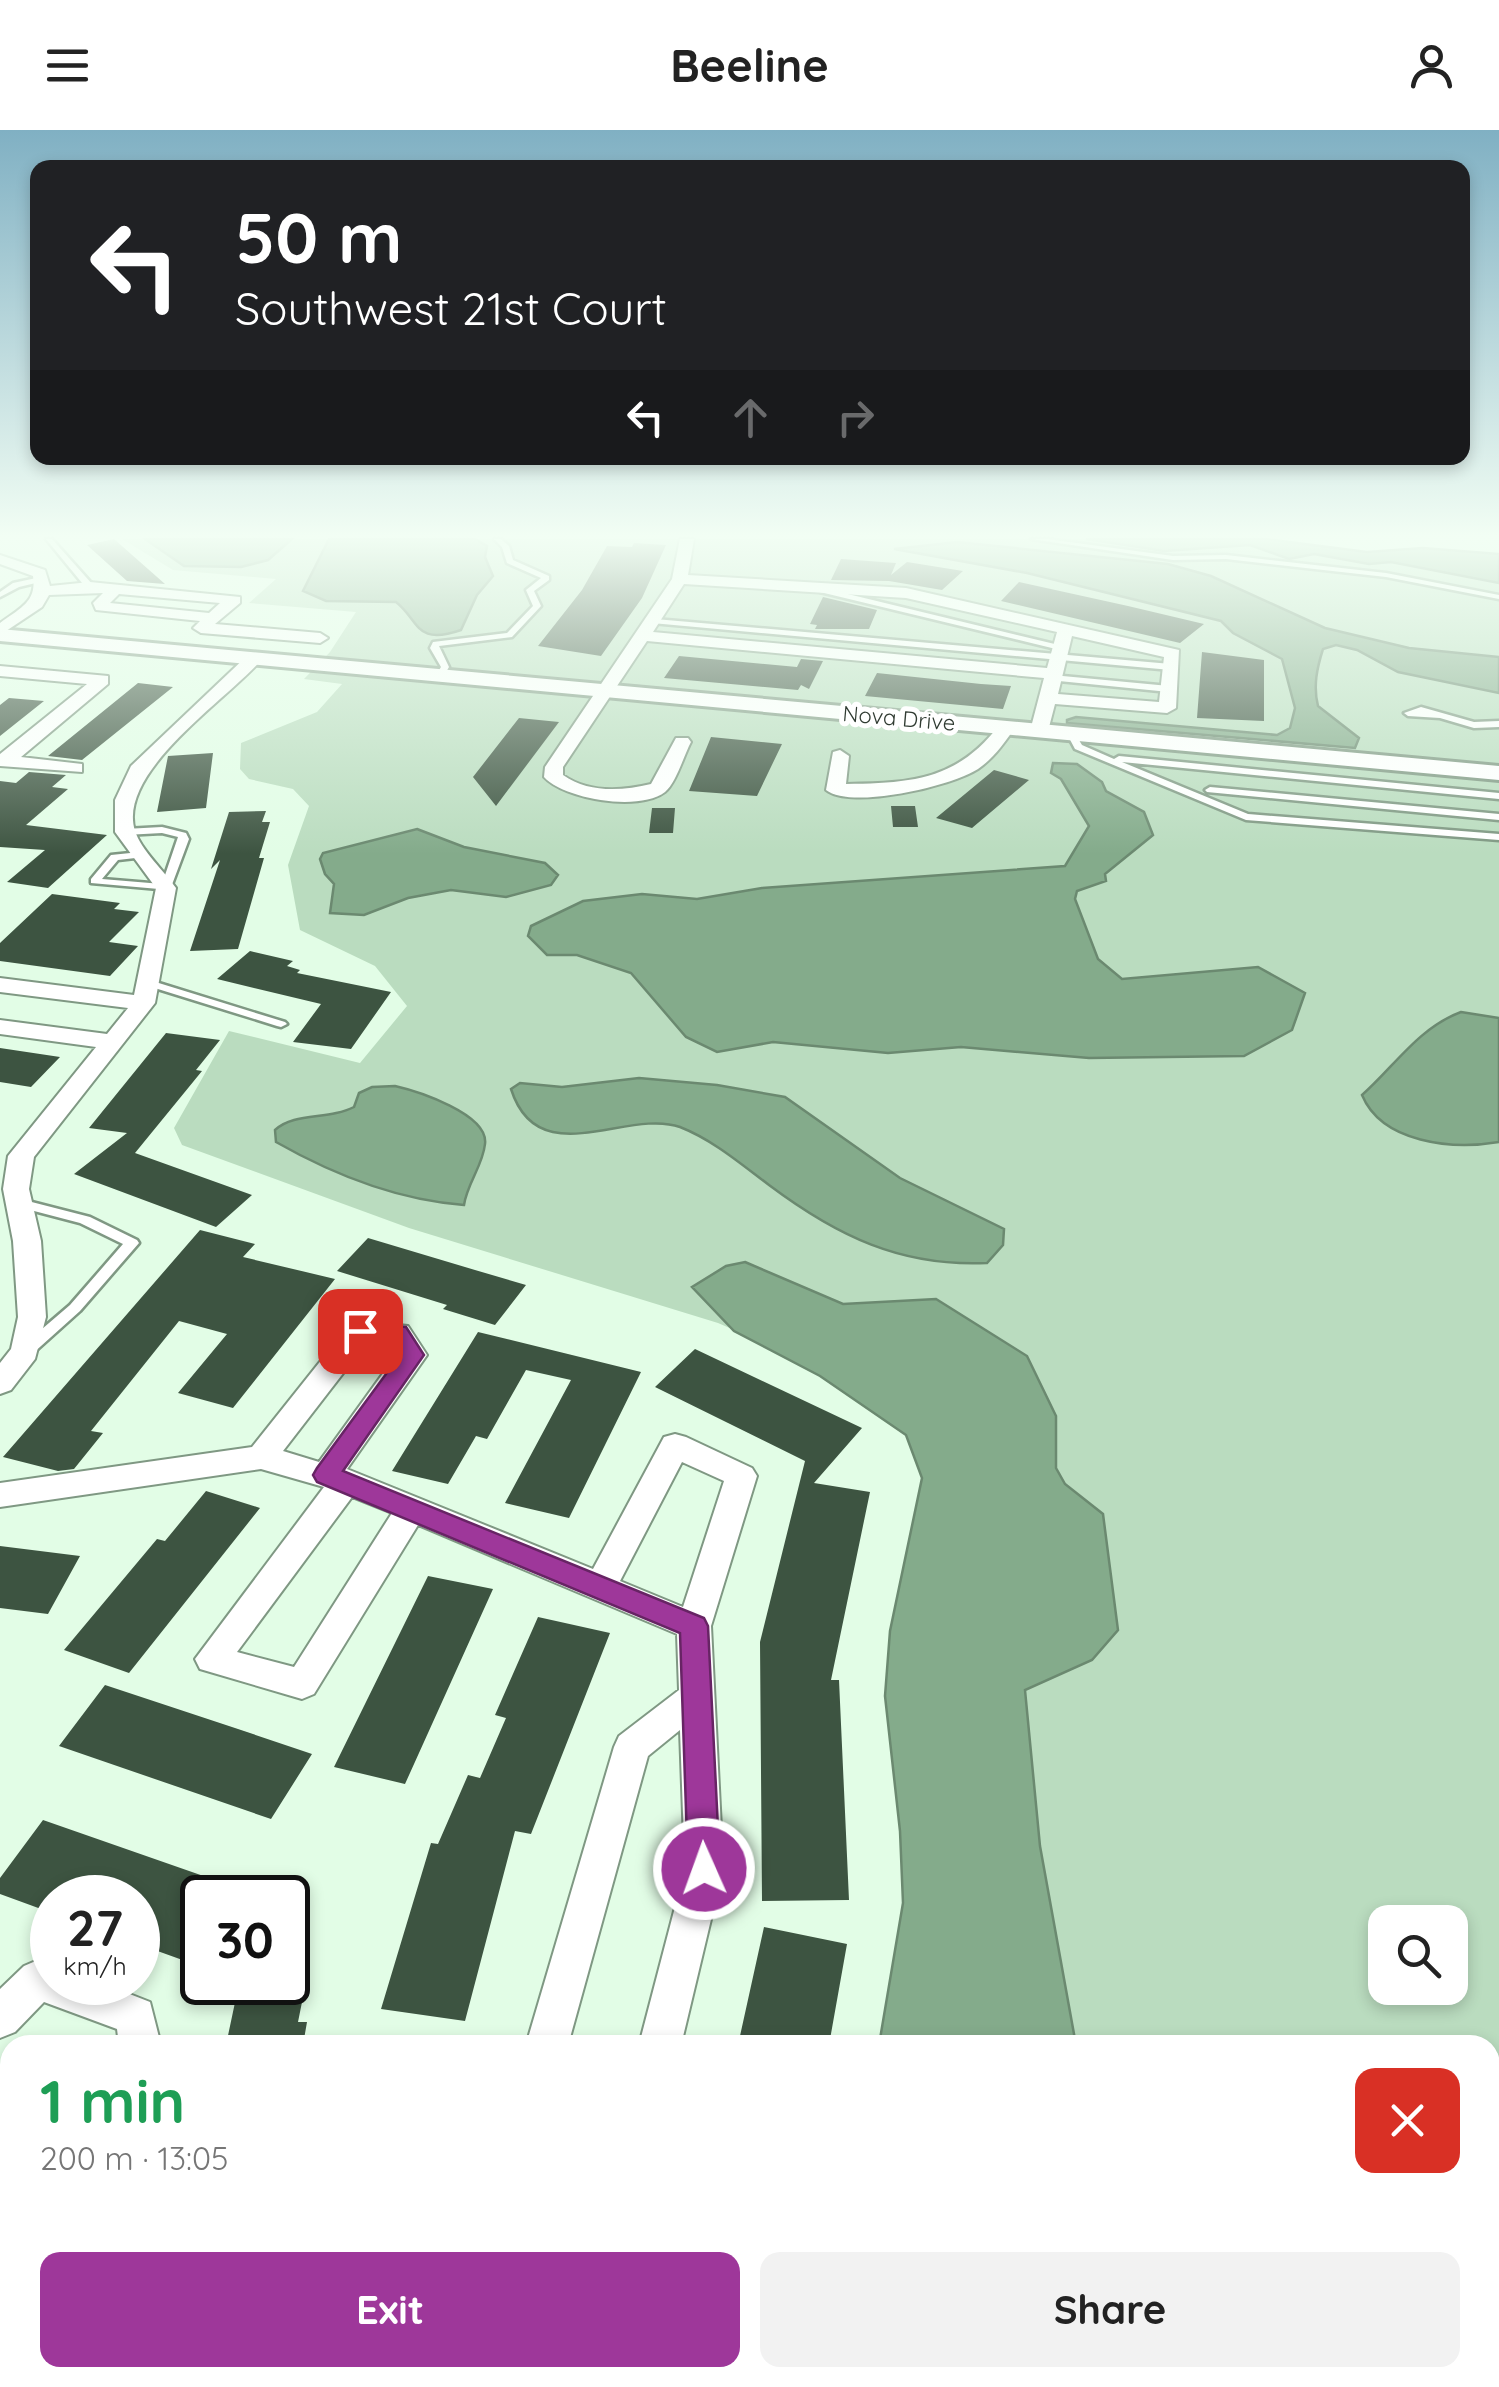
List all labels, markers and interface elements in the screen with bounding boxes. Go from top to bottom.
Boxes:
text: Beeline [670,37,829,93]
icon: menu [40,38,95,93]
icon: person [1404,38,1459,93]
text: 50 m [235,193,402,281]
icon: left [70,200,200,330]
text: Southwest 21st Court [235,280,667,336]
icon: left [618,390,673,445]
icon: ahead [723,390,778,445]
icon: right [828,390,883,445]
street label: Nova Drive [841,699,957,737]
pin [318,1289,403,1374]
icon: arrive [333,1304,388,1359]
position arrow [652,1817,756,1921]
speed limit sign: 30 [180,1875,310,2005]
text: 27 [67,1896,123,1959]
map controls [1368,1905,1468,2005]
button: search [1368,1905,1468,2005]
text: km/h [63,1950,127,1981]
text: 1 min [40,2063,185,2138]
button: close [1355,2068,1460,2173]
text: 200 m · 13:05 [40,2138,229,2178]
button: Exit [40,2252,740,2367]
button: Share [760,2252,1460,2367]

